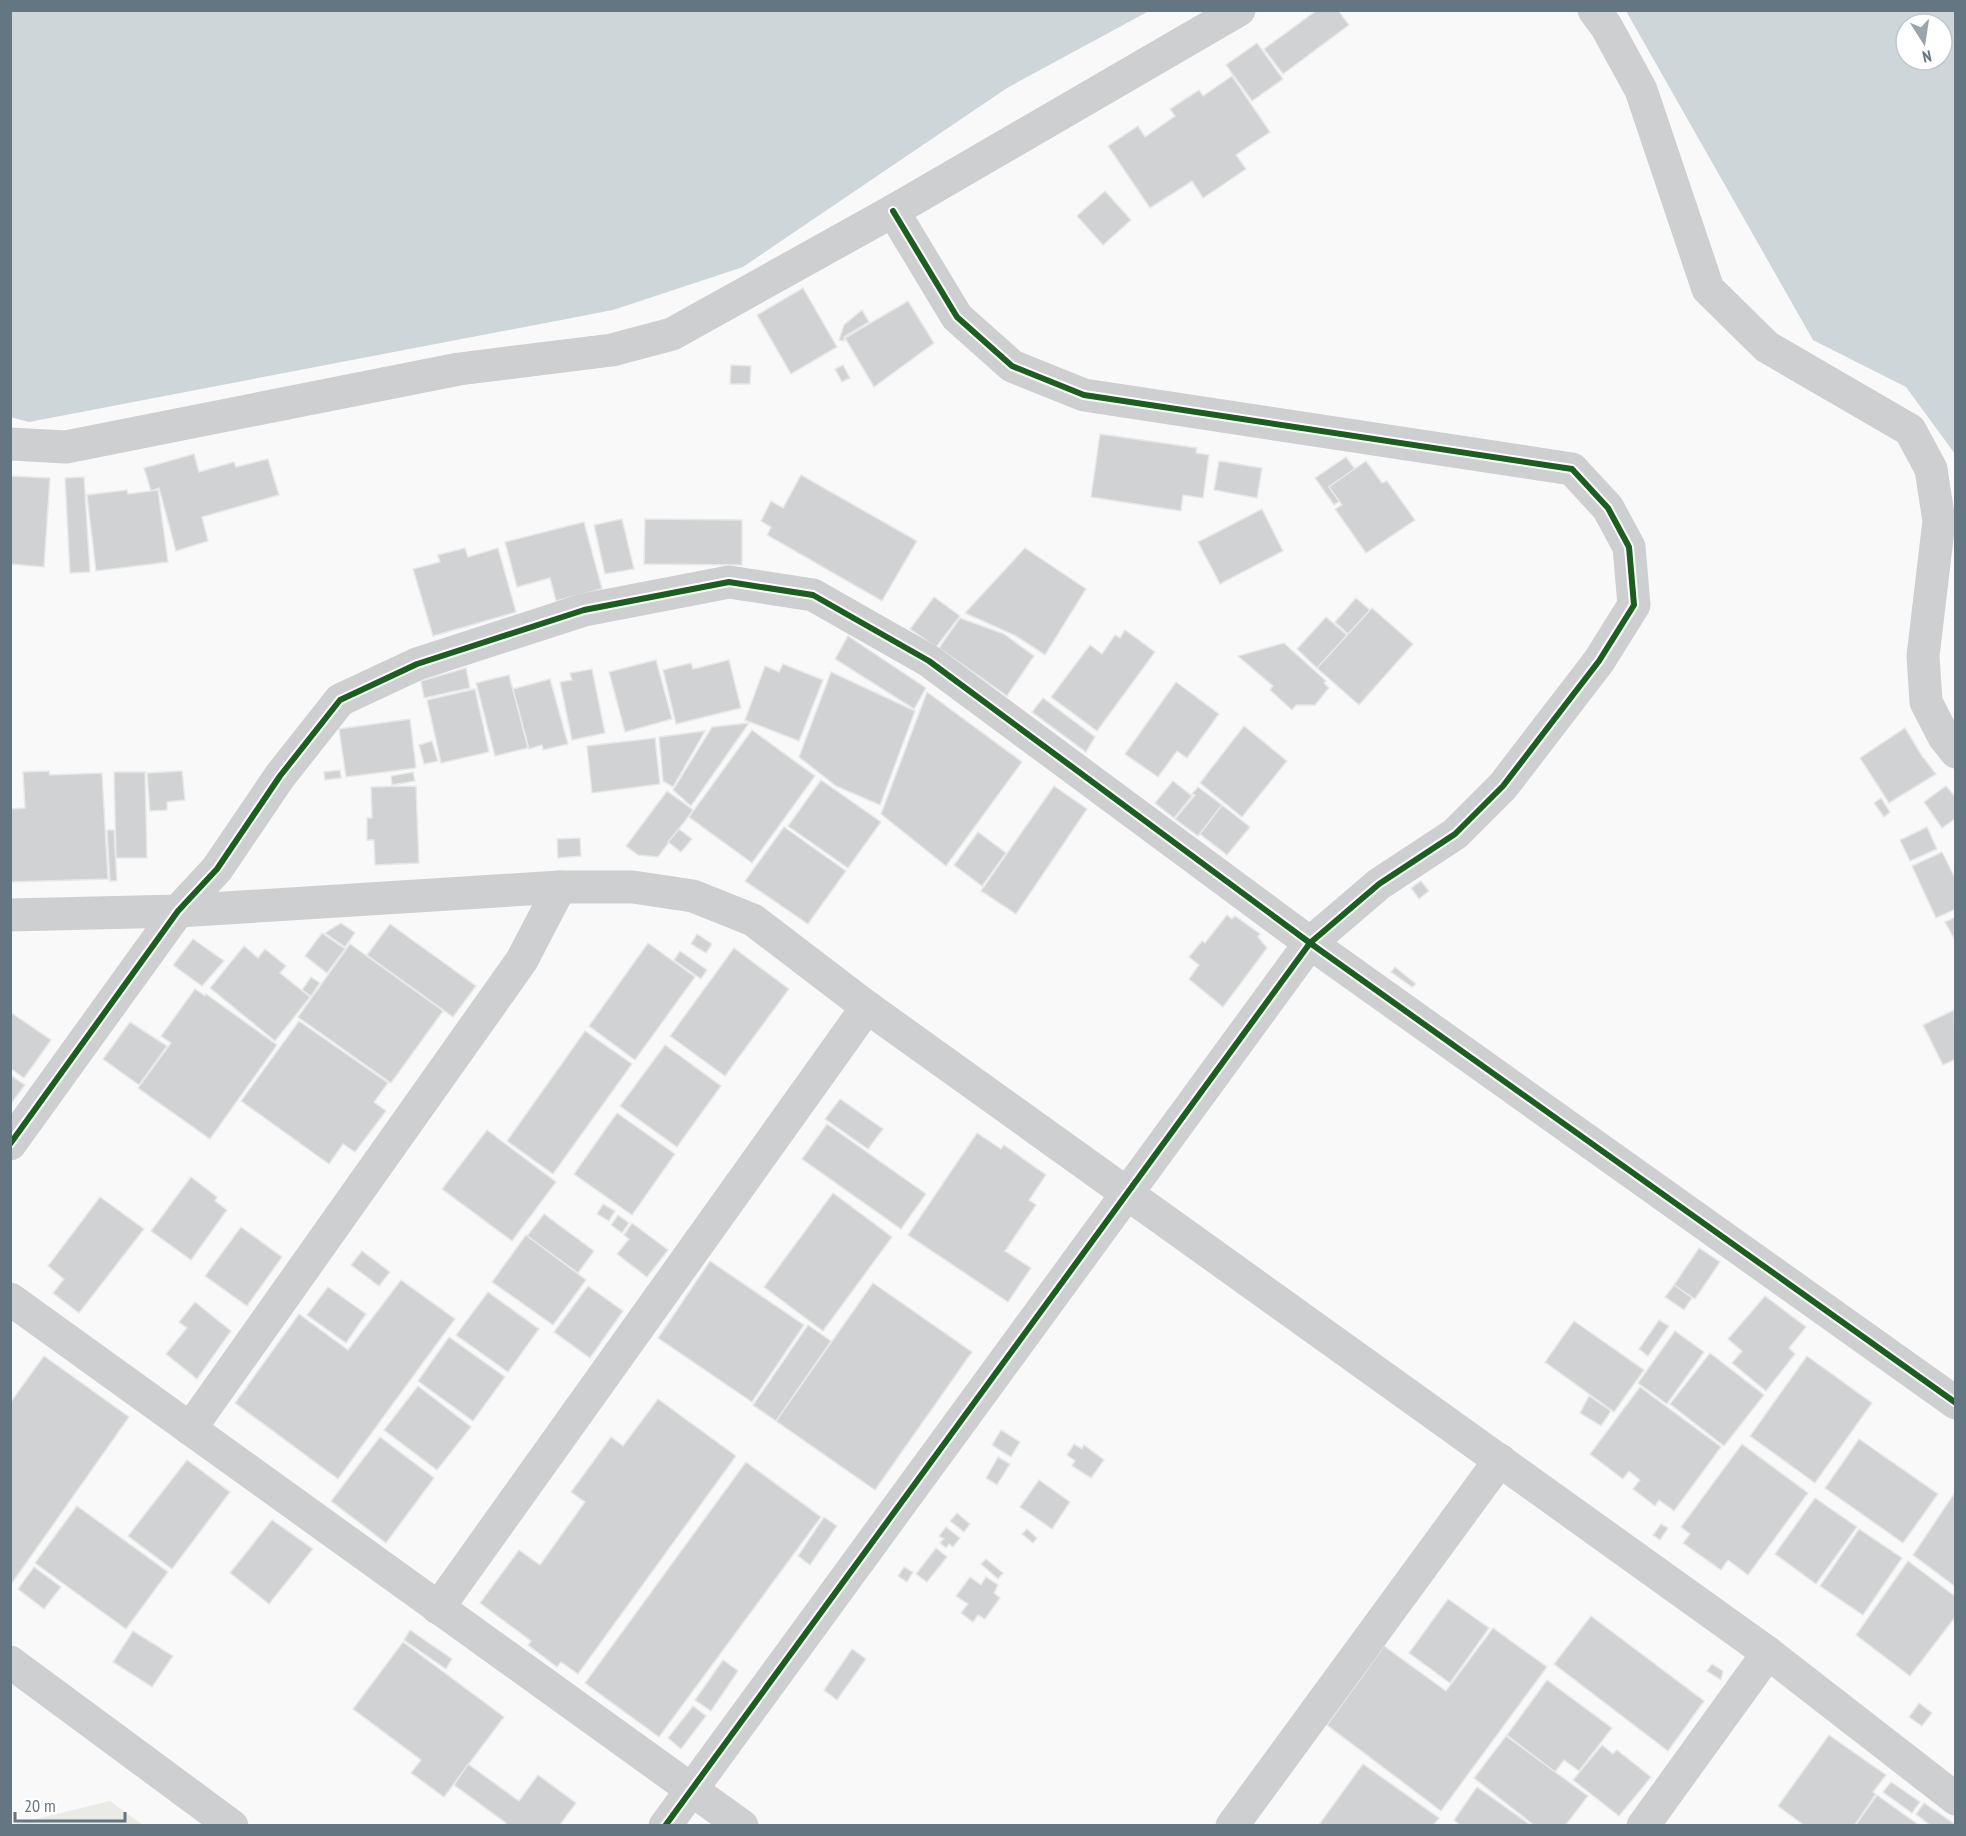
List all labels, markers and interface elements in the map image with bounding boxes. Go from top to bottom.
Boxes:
north arrow [1894,12,1954,72]
text: N [1921,46,1933,67]
scale bar [15,1785,124,1823]
text: 20 m [24,1794,56,1817]

